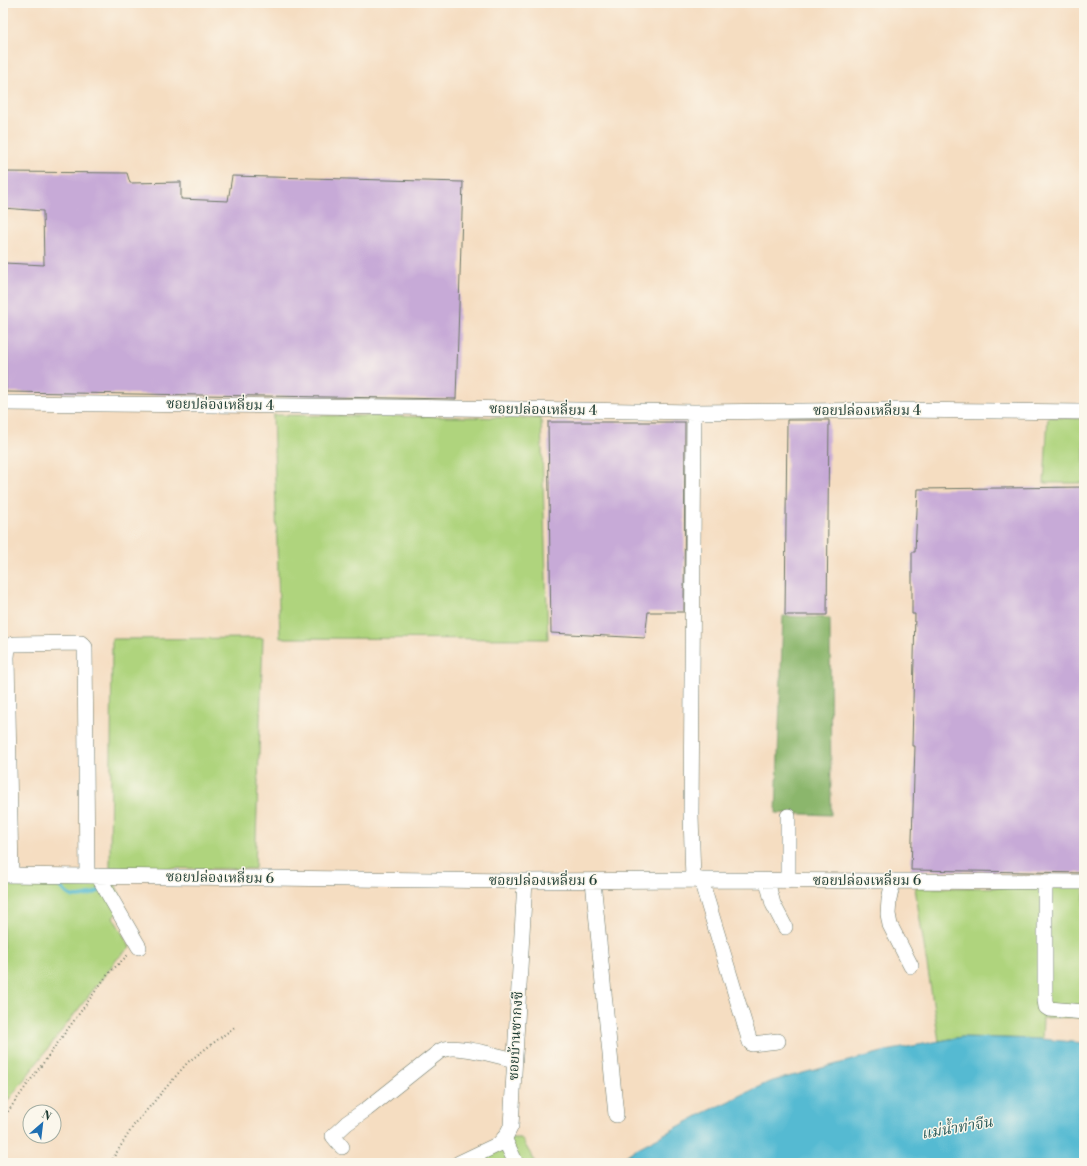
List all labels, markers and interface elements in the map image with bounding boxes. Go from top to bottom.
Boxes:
street label: ซอยปล่องเหลี่ยม 4 [166,393,274,415]
street label: ซอยปล่องเหลี่ยม 4 [489,398,597,420]
street label: ซอยปล่องเหลี่ยม 4 [813,400,921,420]
street label: ซอยปล่องเหลี่ยม 6 [166,866,275,888]
street label: ซอยปล่องเหลี่ยม 6 [489,870,598,890]
street label: ซอยปล่องเหลี่ยม 6 [813,870,922,890]
street label: ซอยบ้านซากงซี [505,991,527,1081]
north arrow [22,1104,62,1144]
text: N [39,1108,54,1124]
water label: แม่น้ำท่าจีน [920,1110,994,1144]

